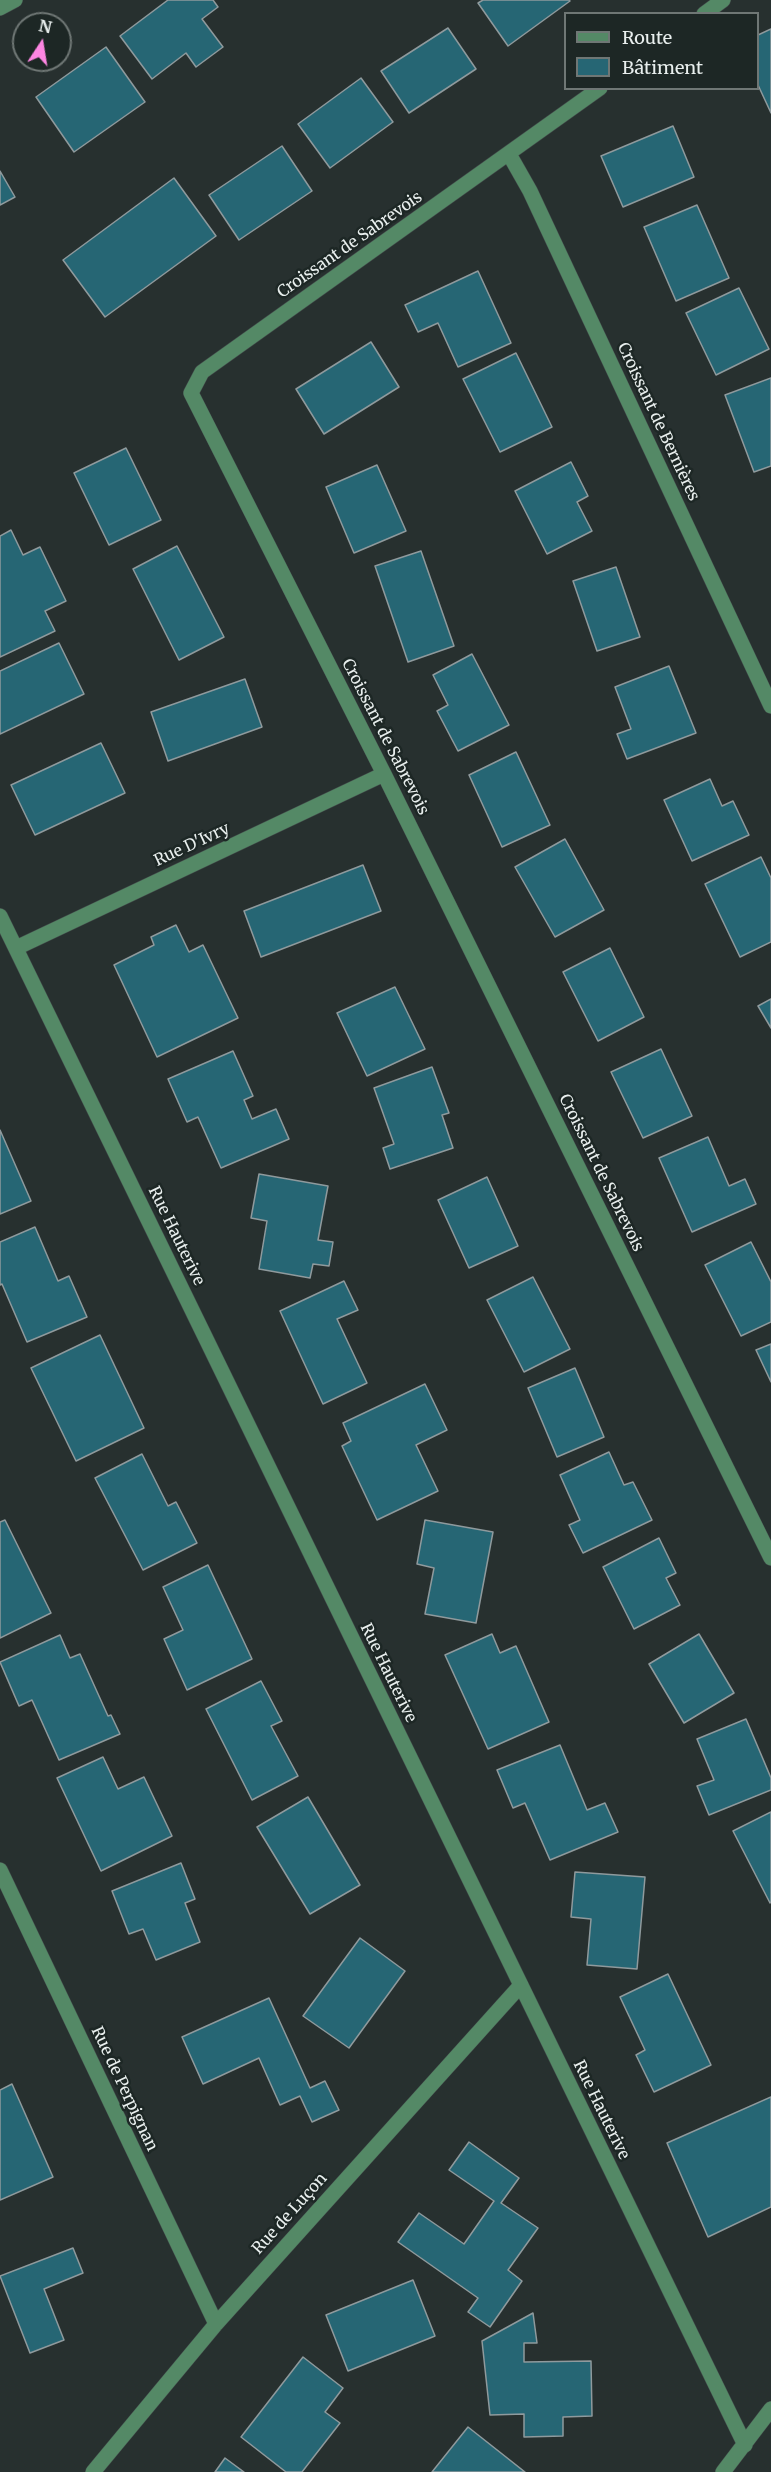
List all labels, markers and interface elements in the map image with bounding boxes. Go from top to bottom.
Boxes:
north arrow [12,12,72,72]
legend [564,12,759,90]
text: N [37,15,54,37]
text: Route [622,26,672,49]
text: Bâtiment [622,56,703,79]
street label: Croissant de Sabrevois [274,188,426,302]
street label: Croissant de Bernières [613,340,703,504]
street label: Croissant de Sabrevois [337,656,433,818]
street label: Rue D'Ivry [151,819,233,871]
street label: Croissant de Sabrevois [555,1091,647,1255]
street label: Rue Hauterive [144,1183,208,1289]
street label: Rue Hauterive [356,1620,420,1726]
street label: Rue de Perpignan [87,2024,161,2154]
street label: Rue Hauterive [569,2057,633,2163]
street label: Rue de Luçon [249,2169,331,2259]

